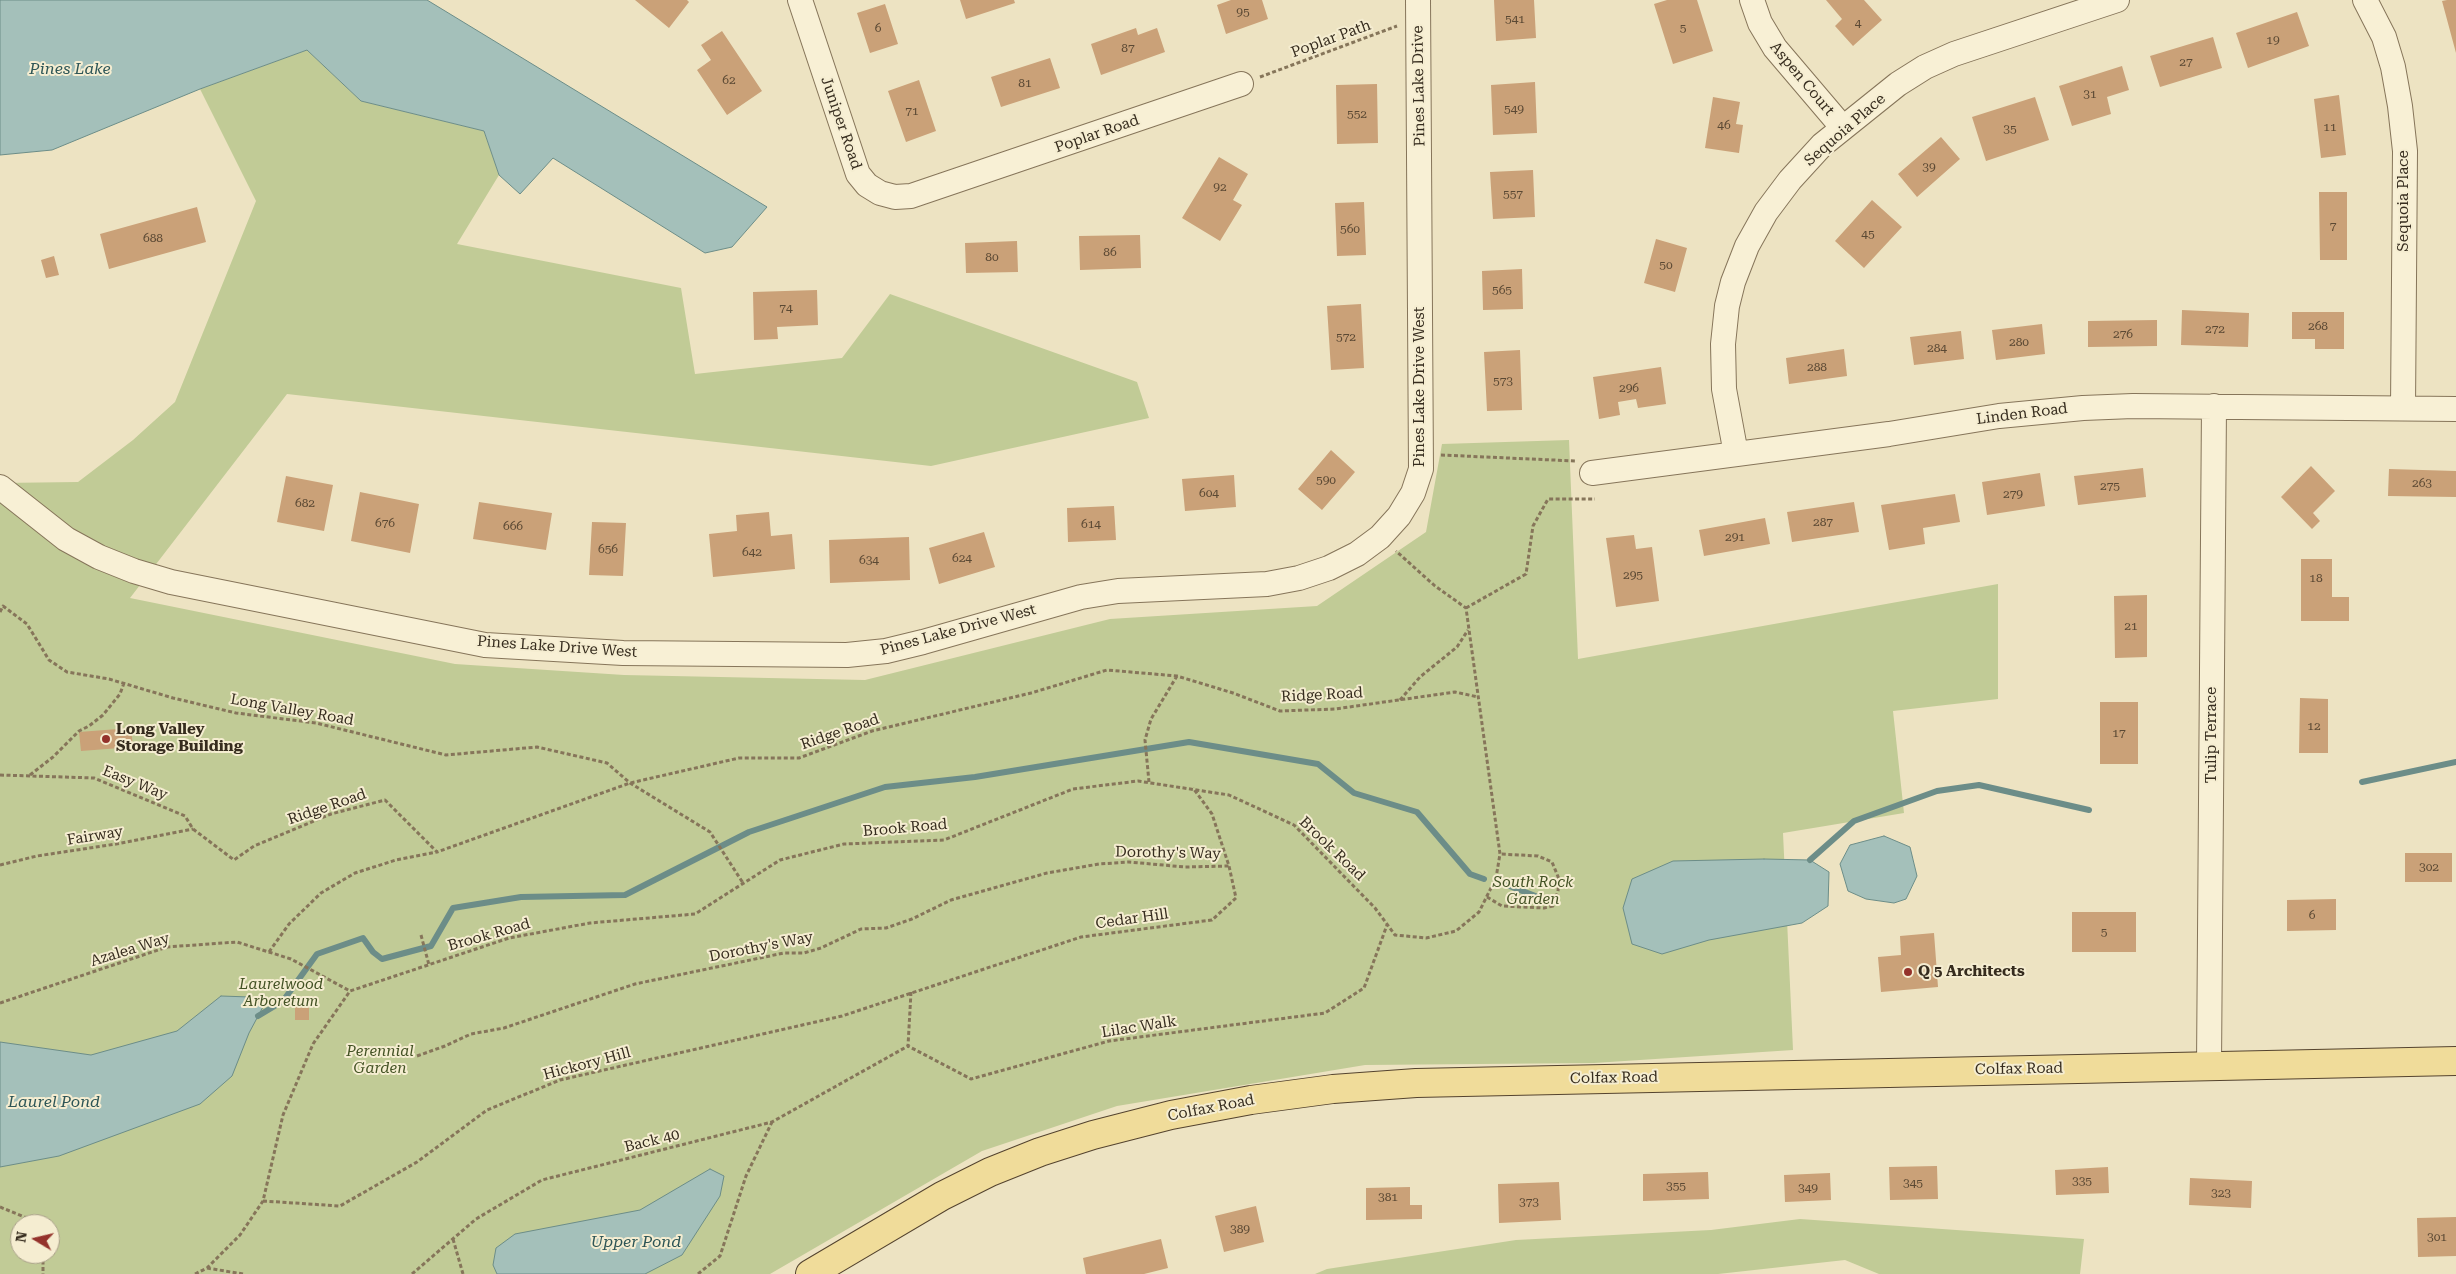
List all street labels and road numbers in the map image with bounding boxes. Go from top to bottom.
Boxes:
street label: Poplar Path [1289,16,1373,62]
street label: Pines Lake Drive [1409,25,1429,147]
street label: Aspen Court [1766,39,1838,119]
street label: Juniper Road [817,74,865,172]
street label: Sequoia Place [1801,90,1889,170]
street label: Poplar Road [1053,111,1141,157]
street label: Sequoia Place [2395,150,2413,252]
street label: Pines Lake Drive West [1411,307,1429,467]
street label: Linden Road [1975,399,2069,429]
street label: Pines Lake Drive West [878,601,1038,659]
street label: Pines Lake Drive West [476,632,638,662]
street label: Ridge Road [1281,684,1363,706]
street label: Tulip Terrace [2203,687,2221,783]
street label: Long Valley Road [229,690,355,730]
street label: Ridge Road [798,710,882,754]
street label: Easy Way [100,762,170,804]
street label: Ridge Road [285,785,369,829]
street label: Brook Road [1295,813,1369,885]
street label: Brook Road [862,815,948,841]
street label: Fairway [66,823,124,849]
street label: Dorothy's Way [1115,843,1221,863]
street label: Cedar Hill [1094,905,1170,933]
street label: Brook Road [446,915,532,955]
street label: Dorothy's Way [707,928,815,966]
street label: Azalea Way [88,929,172,971]
street label: Lilac Walk [1100,1012,1178,1042]
street label: Hickory Hill [541,1044,633,1084]
street label: Colfax Road [1975,1059,2063,1079]
street label: Colfax Road [1570,1068,1658,1088]
street label: Colfax Road [1166,1091,1256,1125]
street label: Back 40 [622,1125,682,1157]

